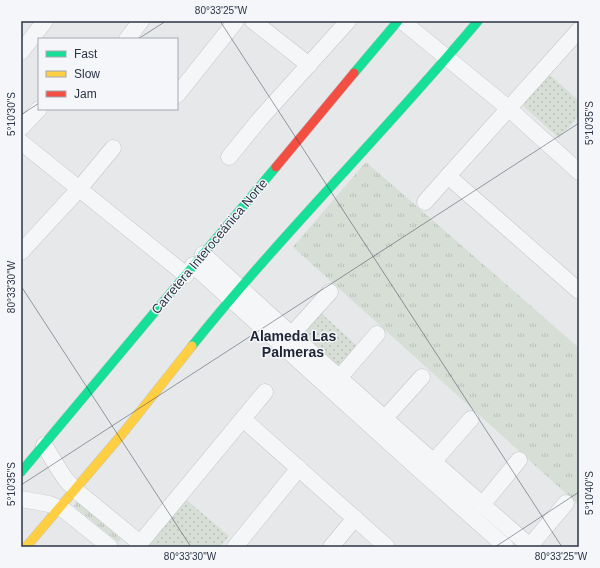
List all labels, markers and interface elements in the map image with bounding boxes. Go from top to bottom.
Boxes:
text: 80°33'25"W [195,5,248,16]
legend [38,38,178,110]
text: Fast [74,47,98,61]
text: Slow [74,67,100,81]
text: Jam [74,87,97,101]
text: 5°10'30"S [6,92,17,136]
text: 5°10'35"S [584,101,595,145]
street label: Carretera Interoceánica Norte [148,176,270,317]
text: 80°33'30"W [6,260,17,313]
district label: Alameda Las Palmeras [250,328,336,360]
text: 5°10'35"S [6,462,17,506]
text: 5°10'40"S [584,471,595,515]
text: 80°33'30"W [164,551,217,562]
text: 80°33'25"W [535,551,588,562]

